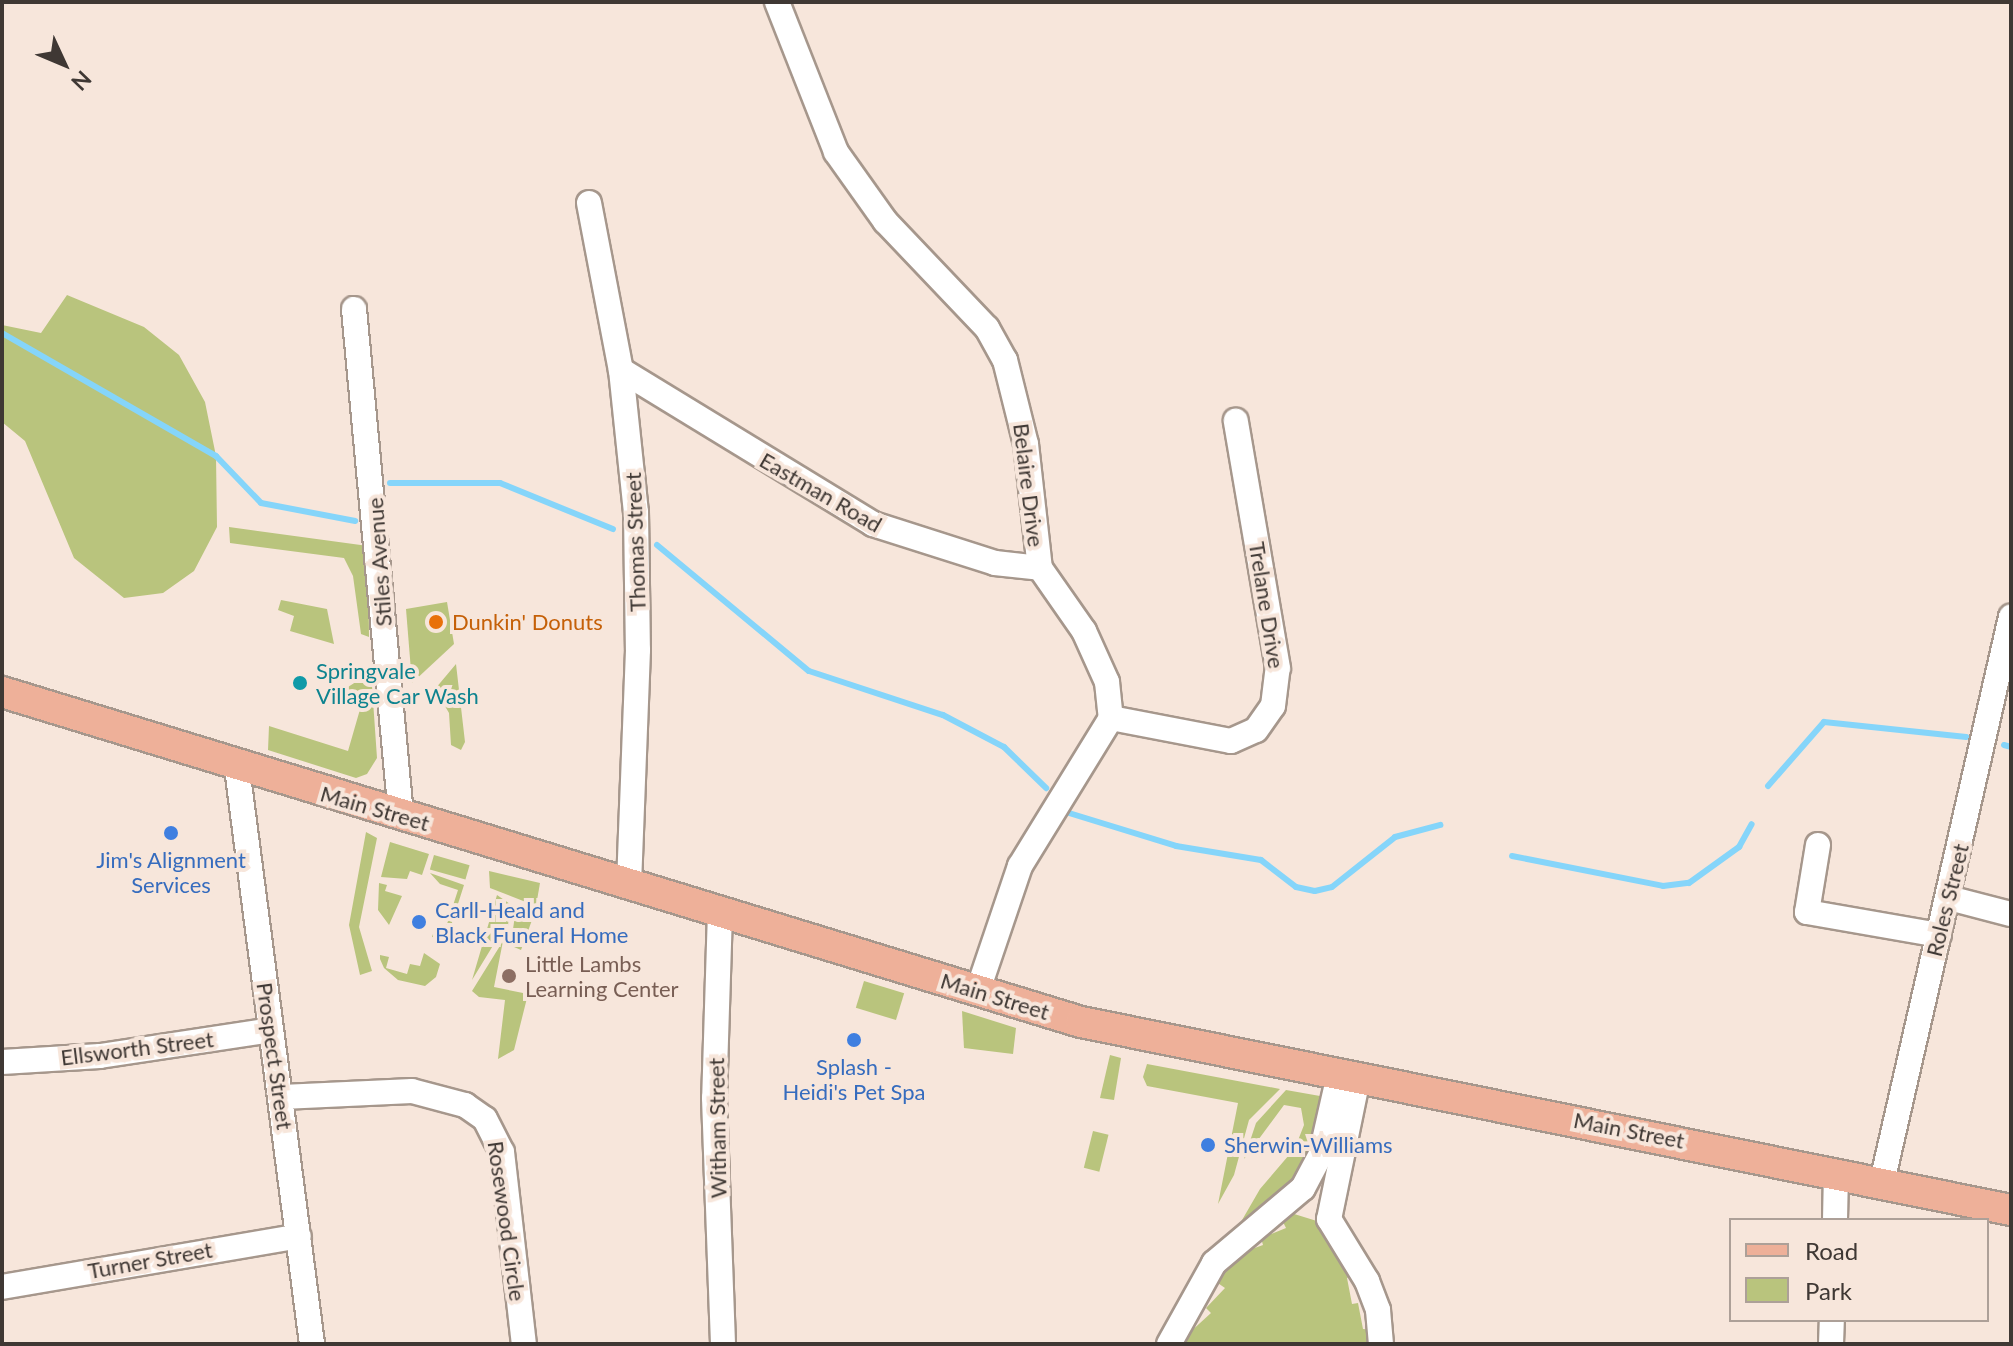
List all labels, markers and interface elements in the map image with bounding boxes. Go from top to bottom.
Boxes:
north arrow [24,24,104,104]
text: N [66,66,97,96]
street label: Belaire Drive [1008,422,1050,548]
street label: Eastman Road [755,446,887,538]
street label: Thomas Street [619,472,651,612]
street label: Stiles Avenue [361,496,397,628]
street label: Trelane Drive [1244,540,1290,670]
place label: Dunkin' Donuts [452,609,603,635]
marker: Dunkin' Donuts [427,613,445,631]
place label: Springvale Village Car Wash [316,657,480,708]
marker: Springvale Village Car Wash [291,674,309,692]
street label: Main Street [317,780,433,836]
marker: Jim's Alignment Services [162,824,180,842]
street label: Roles Street [1920,841,1974,959]
place label: Jim's Alignment Services [96,846,246,898]
place label: Carll-Heald and Black Funeral Home [435,896,628,948]
marker: Carll-Heald and Black Funeral Home [410,913,428,931]
place label: Little Lambs Learning Center [525,950,679,1002]
marker: Little Lambs Learning Center [500,967,518,985]
street label: Main Street [938,967,1052,1025]
street label: Prospect Street [252,981,298,1131]
street label: Ellsworth Street [59,1026,215,1070]
marker: Splash - Heidi's Pet Spa [845,1031,863,1049]
place label: Splash - Heidi's Pet Spa [782,1053,926,1104]
street label: Witham Street [703,1057,731,1199]
street label: Main Street [1571,1106,1687,1154]
place label: Sherwin-Williams [1224,1132,1392,1158]
marker: Sherwin-Williams [1199,1136,1217,1154]
street label: Rosewood Circle [483,1139,531,1303]
legend [1729,1218,1989,1322]
street label: Turner Street [85,1236,215,1284]
text: Road [1805,1236,1858,1265]
text: Park [1805,1276,1852,1305]

